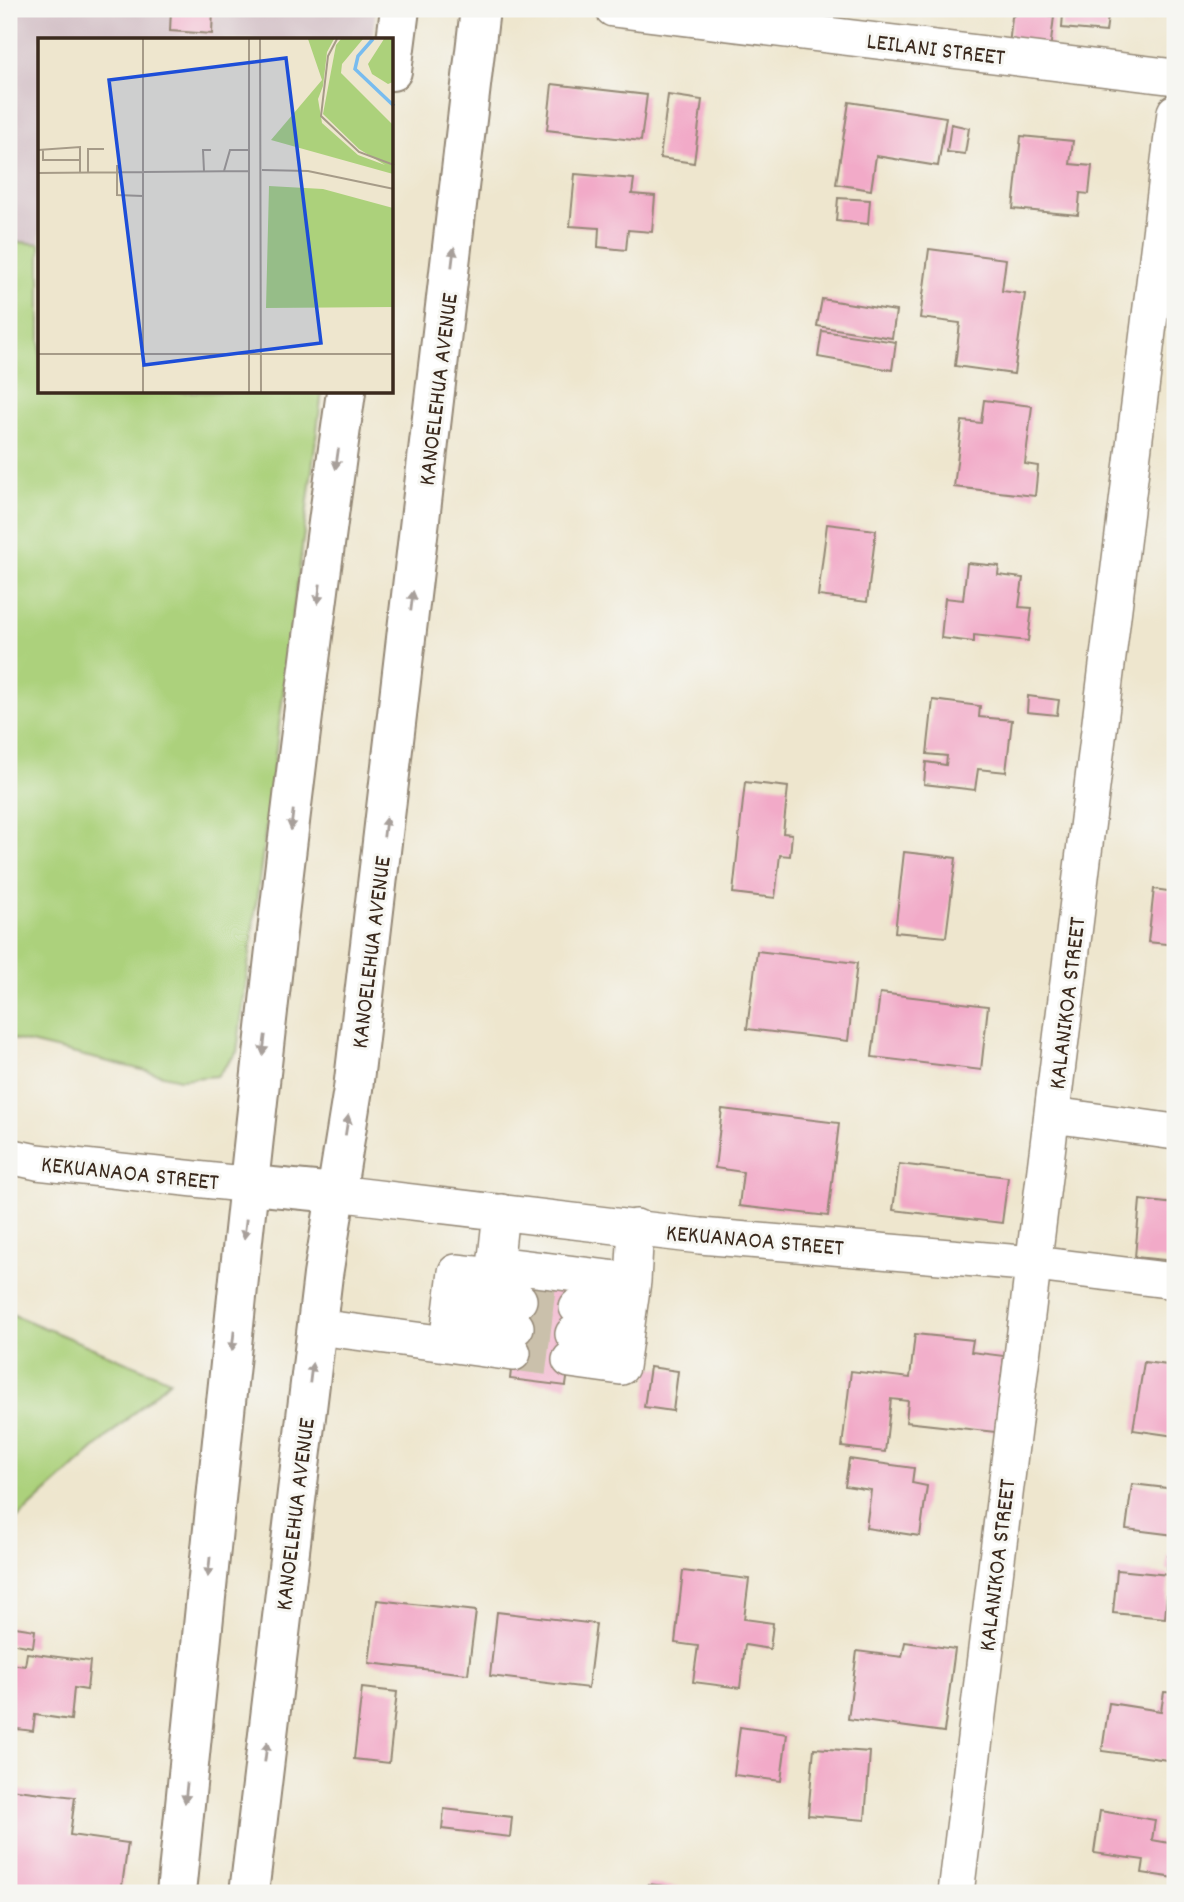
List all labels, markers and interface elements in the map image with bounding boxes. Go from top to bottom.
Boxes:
street label: LEILANI STREET [865,26,1007,76]
inset map [38,38,394,394]
one-way arrow [447,246,458,268]
street label: KANOELEHUA AVENUE [411,291,469,488]
one-way arrow [331,448,342,470]
one-way arrow [313,583,324,605]
one-way arrow [406,590,417,612]
one-way arrow [286,809,297,831]
one-way arrow [379,816,390,838]
street label: KANOELEHUA AVENUE [344,854,402,1051]
street label: KALANIKOA STREET [1042,915,1096,1091]
one-way arrow [259,1035,270,1057]
one-way arrow [342,1114,353,1136]
street label: KEKUANAOA STREET [39,1149,221,1201]
street label: KEKUANAOA STREET [664,1217,845,1267]
one-way arrow [240,1218,251,1240]
one-way arrow [227,1330,238,1352]
one-way arrow [306,1362,317,1384]
street label: KANOELEHUA AVENUE [268,1416,326,1613]
street label: KALANIKOA STREET [972,1477,1026,1653]
one-way arrow [204,1556,215,1578]
one-way arrow [261,1741,272,1763]
one-way arrow [180,1782,191,1804]

